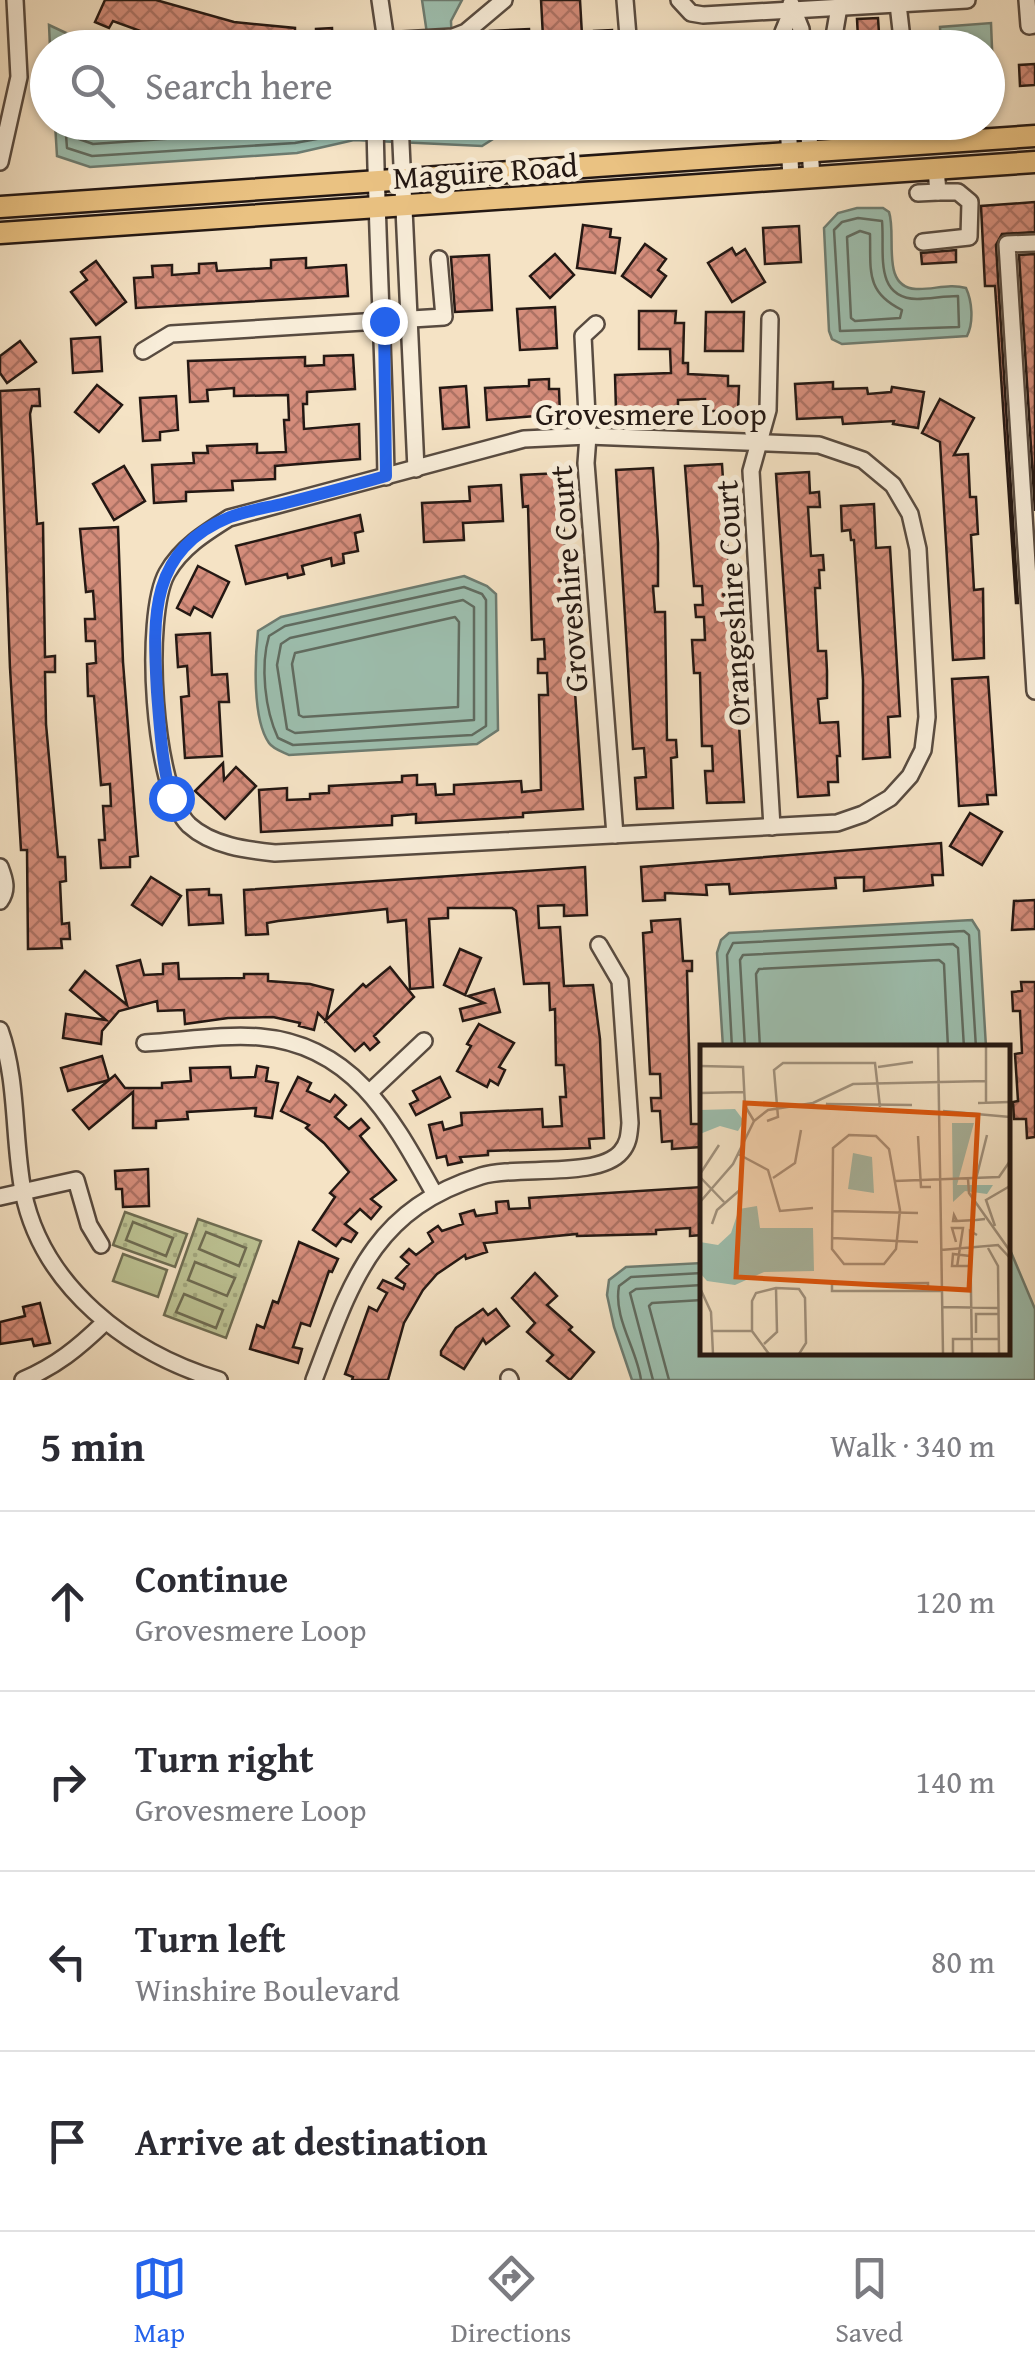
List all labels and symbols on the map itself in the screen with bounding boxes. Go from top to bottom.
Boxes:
street label: Maguire Road [391,141,579,201]
route end [362,299,408,345]
street label: Grovesmere Loop [535,390,767,437]
street label: Groveshire Court [537,464,599,694]
street label: Orangeshire Court [702,479,762,727]
route start [149,776,195,822]
inset map [700,1045,1010,1355]

